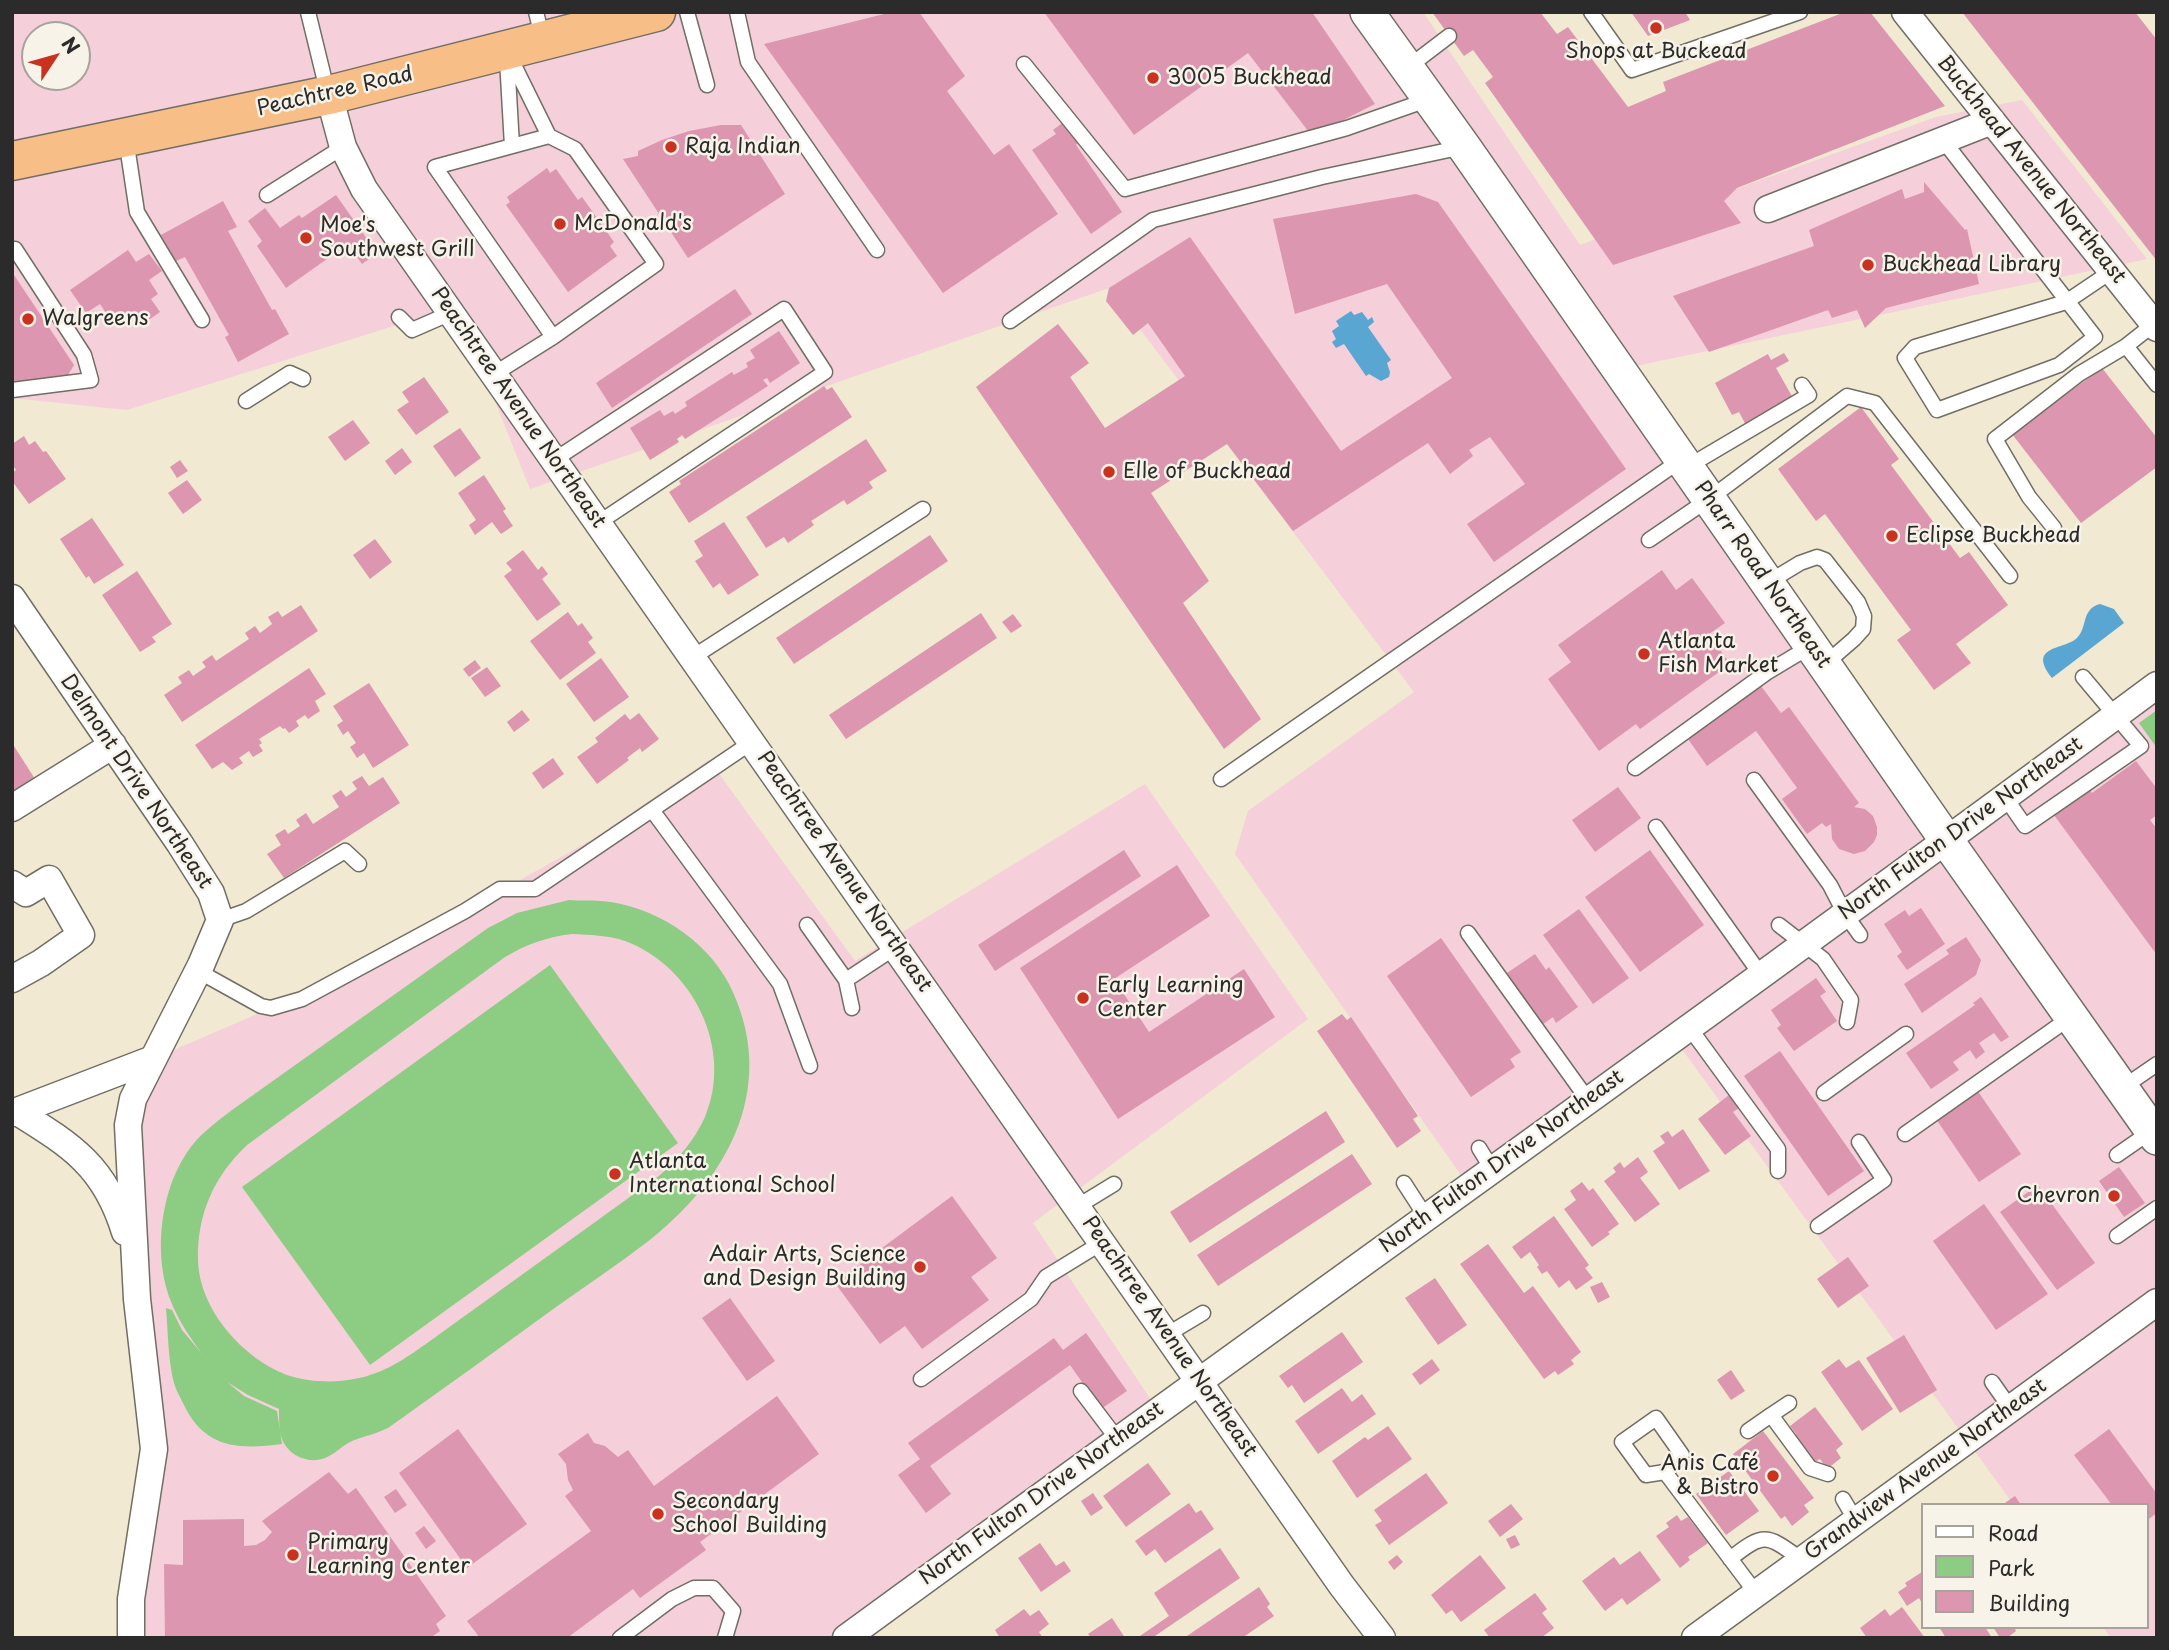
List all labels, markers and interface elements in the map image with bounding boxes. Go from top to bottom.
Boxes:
marker: Shops at Buckead [1648,20,1664,36]
north arrow [21,21,91,91]
text: N [56,31,87,59]
place label: Shops at Buckead [1565,39,1747,65]
street label: Buckhead Avenue Northeast [1931,51,2131,289]
street label: Peachtree Road [255,62,415,122]
place label: 3005 Buckhead [1167,65,1332,91]
marker: 3005 Buckhead [1145,70,1161,86]
place label: Raja Indian [685,134,801,160]
marker: Raja Indian [663,139,679,155]
place label: McDonald's [574,211,692,237]
place label: Moe's Southwest Grill [320,213,474,263]
marker: McDonald's [552,216,568,232]
marker: Moe's Southwest Grill [298,230,314,246]
place label: Buckhead Library [1882,252,2061,278]
marker: Buckhead Library [1860,257,1876,273]
street label: Peachtree Avenue Northeast [425,283,611,533]
place label: Walgreens [42,306,149,332]
marker: Walgreens [20,311,36,327]
place label: Elle of Buckhead [1123,459,1291,485]
marker: Elle of Buckhead [1101,464,1117,480]
street label: Pharr Road Northeast [1688,477,1836,673]
place label: Eclipse Buckhead [1906,523,2081,549]
marker: Eclipse Buckhead [1884,528,1900,544]
place label: Atlanta Fish Market [1658,629,1778,679]
marker: Atlanta Fish Market [1636,646,1652,662]
street label: Delmont Drive Northeast [55,670,217,894]
street label: North Fulton Drive Northeast [1834,732,2088,926]
street label: Peachtree Avenue Northeast [751,747,937,997]
place label: Early Learning Center [1097,973,1243,1023]
marker: Early Learning Center [1075,990,1091,1006]
street label: North Fulton Drive Northeast [1375,1065,1629,1259]
place label: Atlanta International School [629,1149,835,1199]
marker: Atlanta International School [607,1166,623,1182]
place label: Chevron [2016,1183,2100,1209]
marker: Chevron [2106,1188,2122,1204]
street label: Peachtree Avenue Northeast [1076,1212,1262,1462]
place label: Adair Arts, Science and Design Building [703,1242,906,1292]
marker: Adair Arts, Science and Design Building [912,1259,928,1275]
street label: Grandview Avenue Northeast [1800,1374,2052,1566]
street label: North Fulton Drive Northeast [915,1397,1169,1591]
place label: Anis Café & Bistro [1661,1451,1759,1501]
marker: Anis Café & Bistro [1765,1468,1781,1484]
place label: Secondary School Building [672,1489,827,1539]
legend [1920,1503,2148,1629]
marker: Secondary School Building [650,1506,666,1522]
text: Road [1988,1516,2039,1548]
place label: Primary Learning Center [307,1530,470,1580]
marker: Primary Learning Center [285,1547,301,1563]
text: Park [1988,1551,2035,1583]
text: Building [1988,1586,2070,1618]

